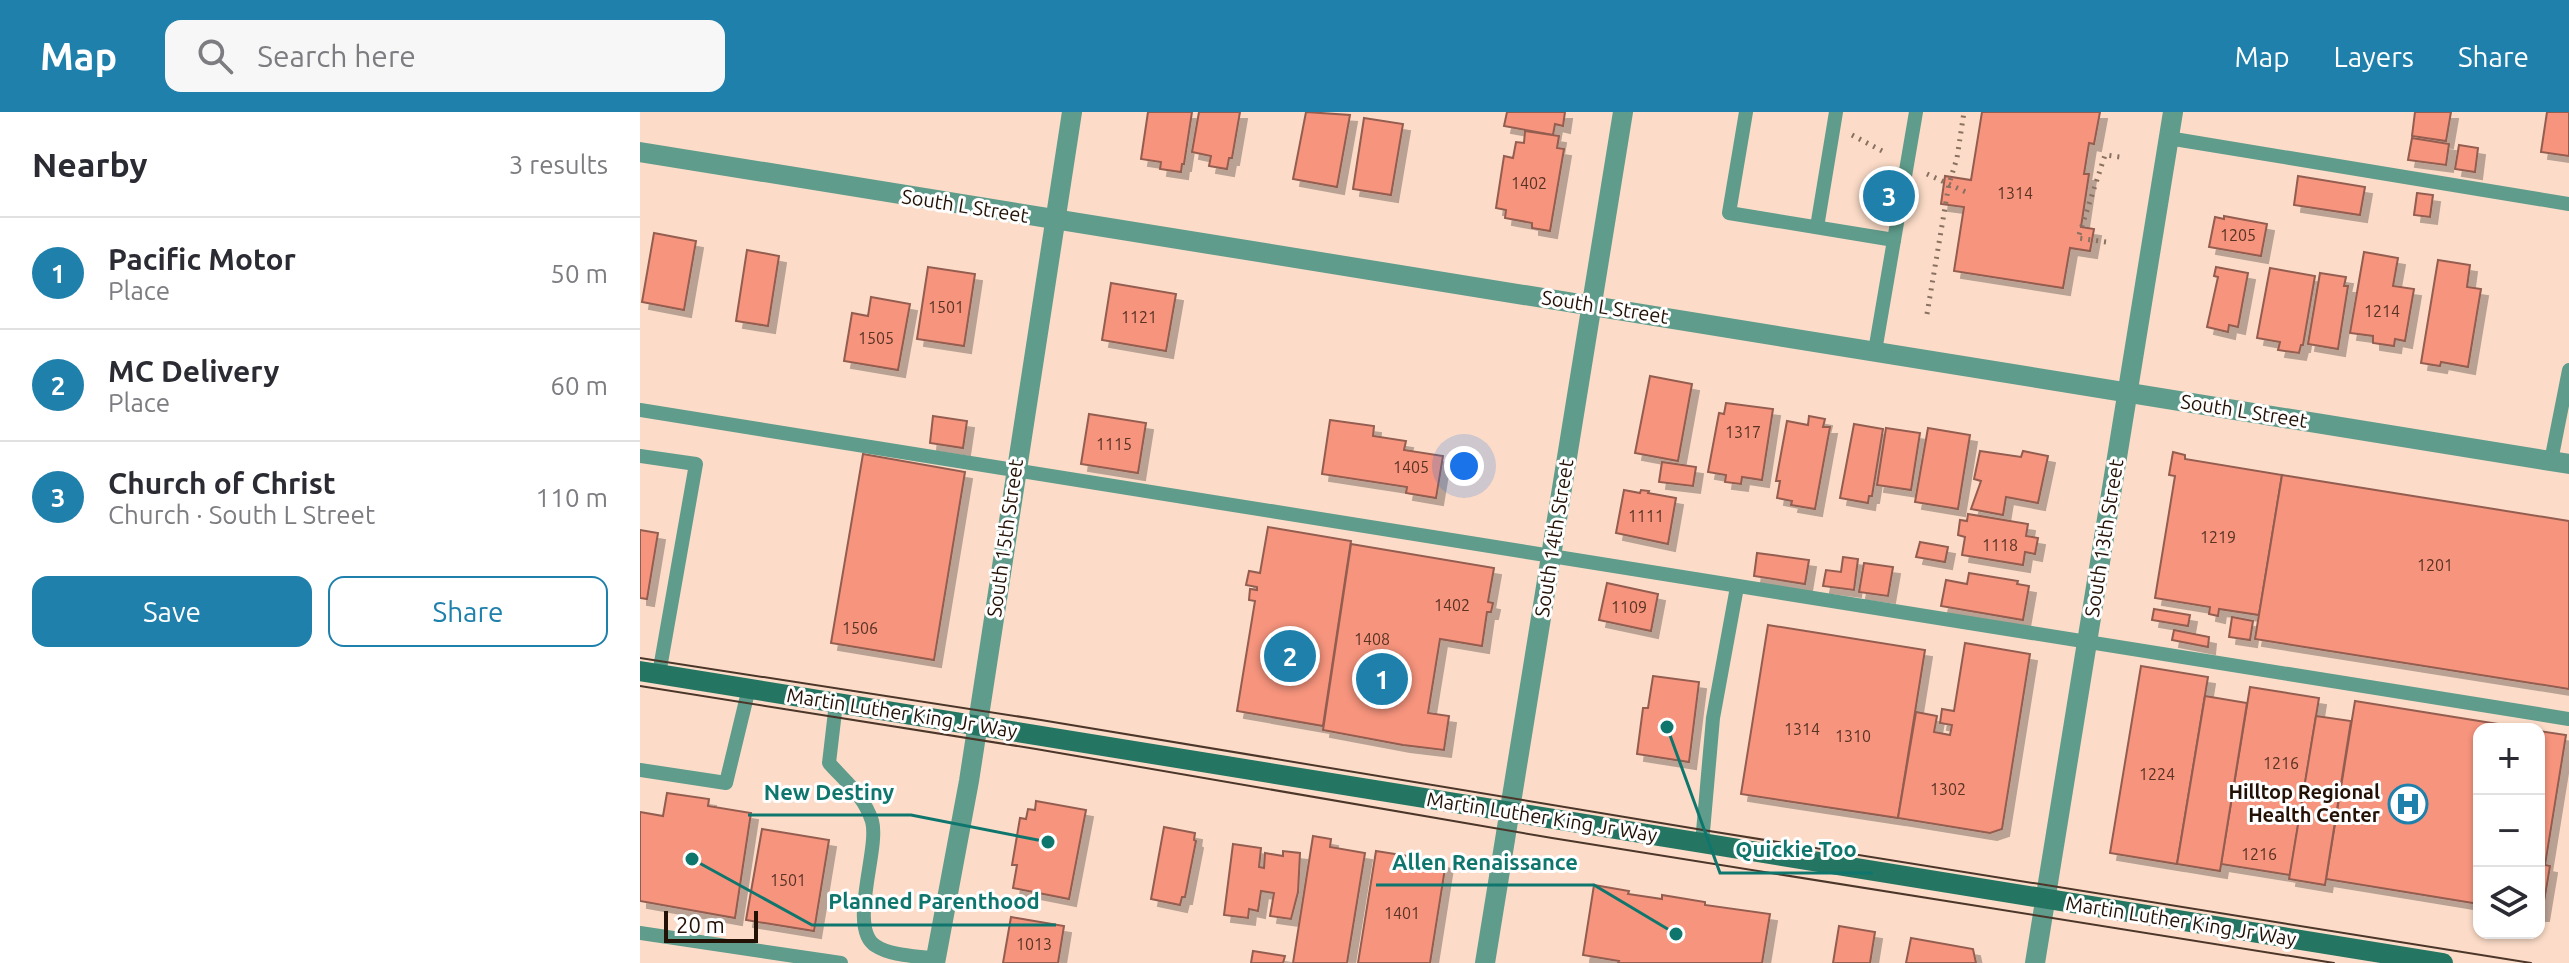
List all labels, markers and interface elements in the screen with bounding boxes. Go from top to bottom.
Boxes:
search box [165,20,725,92]
icon: search [193,34,237,78]
text: Map [40,35,117,77]
text: Search here [257,39,416,73]
text: Map [2234,41,2290,72]
text: Layers [2334,41,2414,72]
text: Share [2458,41,2529,72]
text: Nearby [32,145,147,183]
text: 3 results [509,150,608,179]
pin: 3 [1863,166,1915,226]
house number: 1402 [1511,174,1547,192]
street label: South L Street [900,184,1030,227]
house number: 1314 [1997,184,2033,202]
house number: 1205 [2220,226,2256,244]
text: Pacific Motor [108,242,296,276]
text: 1 [51,259,65,288]
text: 50 m [550,259,608,288]
text: Place [108,276,170,305]
street label: South L Street [1540,285,1670,328]
house number: 1501 [928,298,964,316]
house number: 1214 [2364,302,2400,320]
house number: 1121 [1121,308,1157,326]
house number: 1505 [858,329,894,347]
text: MC Delivery [108,354,279,388]
text: 2 [51,371,65,400]
text: 60 m [550,371,608,400]
text: Place [108,388,170,417]
street label: South L Street [2179,389,2309,432]
house number: 1317 [1725,423,1761,441]
house number: 1115 [1096,435,1132,453]
your location [1444,446,1484,486]
street label: South 15th Street [982,457,1027,619]
street label: South 14th Street [1530,457,1577,619]
street label: South 13th Street [2080,457,2127,619]
house number: 1405 [1393,458,1429,476]
text: Church of Christ [108,466,336,500]
text: 3 [51,483,65,512]
text: 110 m [536,483,608,512]
text: Church · South L Street [108,500,375,529]
house number: 1111 [1628,507,1664,525]
house number: 1219 [2200,528,2236,546]
house number: 1118 [1982,536,2018,554]
house number: 1201 [2417,556,2453,574]
button: Save [32,576,312,647]
button: Share [328,576,608,647]
house number: 1402 [1434,596,1470,614]
house number: 1109 [1611,598,1647,616]
house number: 1506 [842,619,878,637]
pin: 2 [1264,626,1316,686]
house number: 1408 [1354,630,1390,648]
pin: 1 [1356,649,1408,709]
street label: Martin Luther King Jr Way [785,683,1019,742]
house number: 1314 [1784,720,1820,738]
map controls [2473,723,2545,939]
button: + [2473,723,2545,795]
house number: 1310 [1835,727,1871,745]
house number: 1216 [2263,754,2299,772]
house number: 1224 [2139,765,2175,783]
callout: New Destiny [748,769,911,815]
text: New Destiny [764,779,895,804]
house number: 1302 [1930,780,1966,798]
place label: Hilltop Regional Health Center [2229,780,2381,826]
hospital icon: Hilltop Regional Health Center [2387,783,2429,825]
street label: Martin Luther King Jr Way [1425,787,1659,846]
button: − [2473,795,2545,867]
callout: Quickie Too [1720,827,1873,873]
text: Quickie Too [1735,836,1857,861]
callout: Allen Renaissance [1376,839,1594,885]
house number: 1216 [2241,845,2277,863]
text: Allen Renaissance [1392,849,1578,874]
button: layers [2473,867,2545,939]
house number: 1501 [770,871,806,889]
callout: Planned Parenthood [812,879,1056,925]
text: Planned Parenthood [828,888,1040,913]
street label: Martin Luther King Jr Way [2064,891,2298,950]
house number: 1401 [1384,904,1420,922]
scale bar [664,907,758,943]
text: 20 m [676,912,725,937]
house number: 1013 [1016,935,1052,953]

